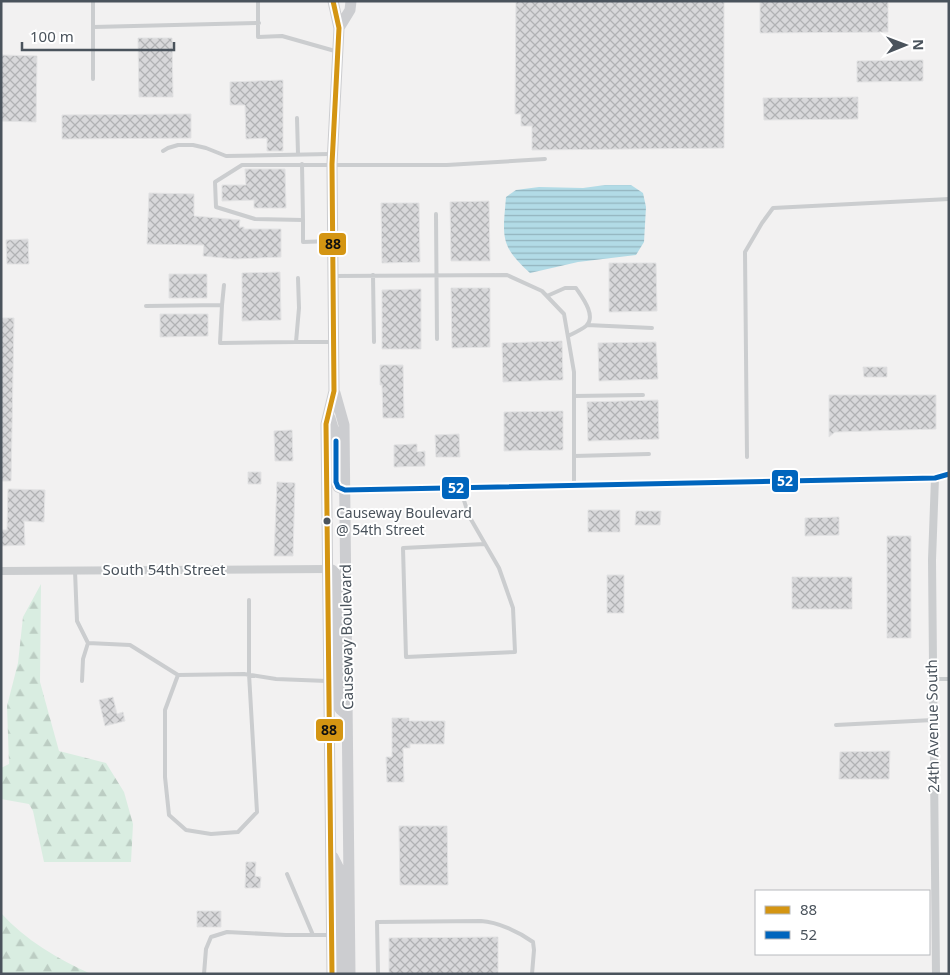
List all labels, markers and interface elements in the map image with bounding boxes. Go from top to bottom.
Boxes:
scale bar [22,20,175,52]
north arrow [880,20,930,70]
text: 100 m [30,26,74,46]
text: N [909,39,928,51]
line badge: 88 [318,232,347,256]
text: 88 [325,234,341,253]
line badge: 52 [771,469,799,493]
text: 52 [777,471,793,490]
line badge: 52 [441,476,470,500]
text: 52 [448,478,464,497]
place label: Causeway Boulevard @ 54th Street [336,503,472,539]
marker: Causeway Boulevard @ 54th Street [322,516,332,526]
street label: South 54th Street [103,559,226,579]
street label: Causeway Boulevard [335,564,357,710]
street label: 24th Avenue South [921,659,943,793]
line badge: 88 [315,718,344,742]
text: 88 [321,720,337,739]
legend [755,890,930,955]
text: 88 [800,899,817,919]
text: 52 [800,924,817,944]

